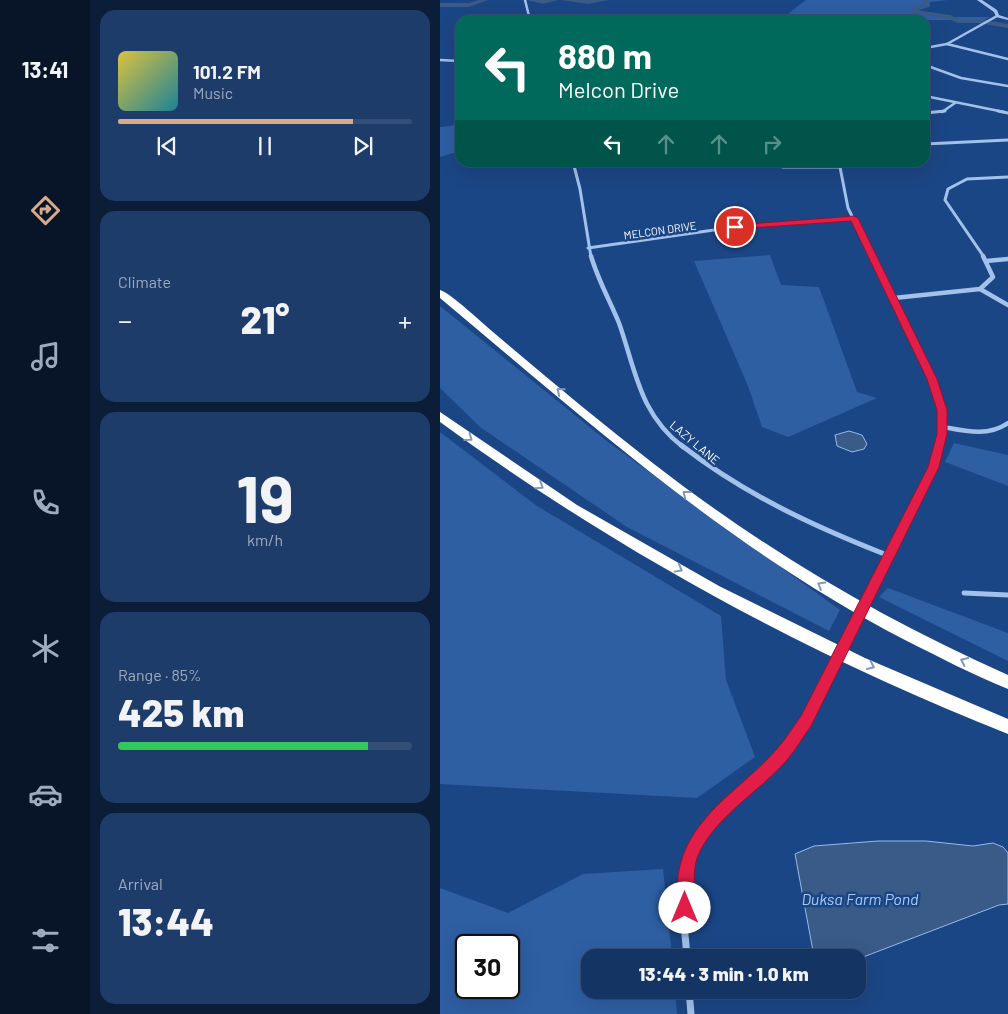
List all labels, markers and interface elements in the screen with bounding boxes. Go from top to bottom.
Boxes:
text: 880 m [558,34,652,76]
icon: left [475,35,540,100]
text: 13:41 [22,56,68,82]
text: 101.2 FM [193,60,261,83]
text: Melcon Drive [558,76,679,102]
text: Music [193,83,233,102]
icon: left [599,130,627,158]
icon: ahead [652,130,680,158]
icon: ahead [705,130,733,158]
icon: right [758,130,786,158]
icon: previous [153,132,181,160]
icon: pause [251,132,279,160]
icon: next [349,132,377,160]
icon: directions [28,193,63,228]
pin [714,206,756,248]
icon: arrive [721,213,749,241]
street label: MELCON DRIVE [623,218,698,242]
text: Climate [118,272,171,291]
text: 21° [240,296,290,342]
text: − [118,303,132,337]
text: + [398,303,412,337]
icon: music [28,339,63,374]
one-way arrow [557,389,566,397]
street label: LAZY LANE [667,417,723,467]
one-way arrow [463,432,473,441]
text: 19 [236,458,294,536]
one-way arrow [534,480,543,489]
icon: phone [28,485,63,520]
one-way arrow [683,491,692,499]
text: km/h [247,530,283,549]
one-way arrow [674,563,683,573]
one-way arrow [817,581,826,591]
icon: climate [28,631,63,666]
one-way arrow [960,657,969,668]
one-way arrow [866,660,875,671]
text: Range · 85% [118,665,202,684]
text: 425 km [118,689,244,735]
icon: car [28,777,63,812]
text: Arrival [118,874,163,893]
position arrow [658,881,710,933]
water label: Duksa Farm Pond [801,889,919,908]
text: 13:44 [118,898,214,944]
icon: filters [28,923,63,958]
speed limit sign: 30 [455,934,520,999]
text: 13:44 · 3 min · 1.0 km [638,962,809,985]

